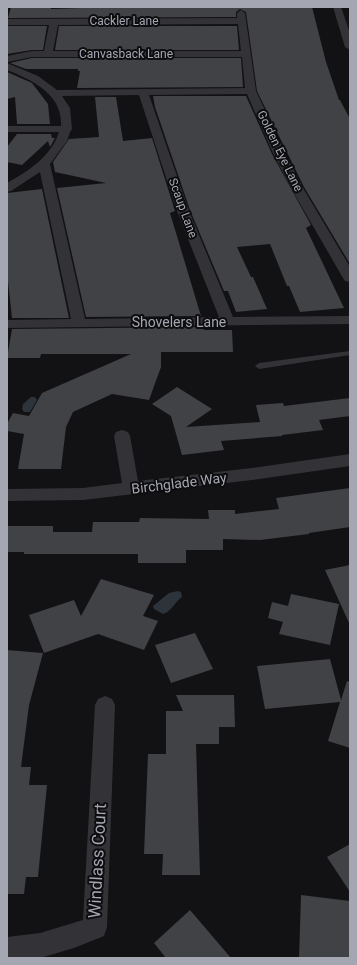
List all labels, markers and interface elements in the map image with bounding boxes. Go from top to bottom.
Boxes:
street label: Cackler Lane [89,14,159,28]
street label: Canvasback Lane [79,47,173,61]
street label: Golden Eye Lane [254,108,306,194]
street label: Scaup Lane [166,176,200,240]
street label: Shovelers Lane [132,314,226,330]
street label: Birchglade Way [130,469,228,497]
street label: Windlass Court [84,803,110,919]

